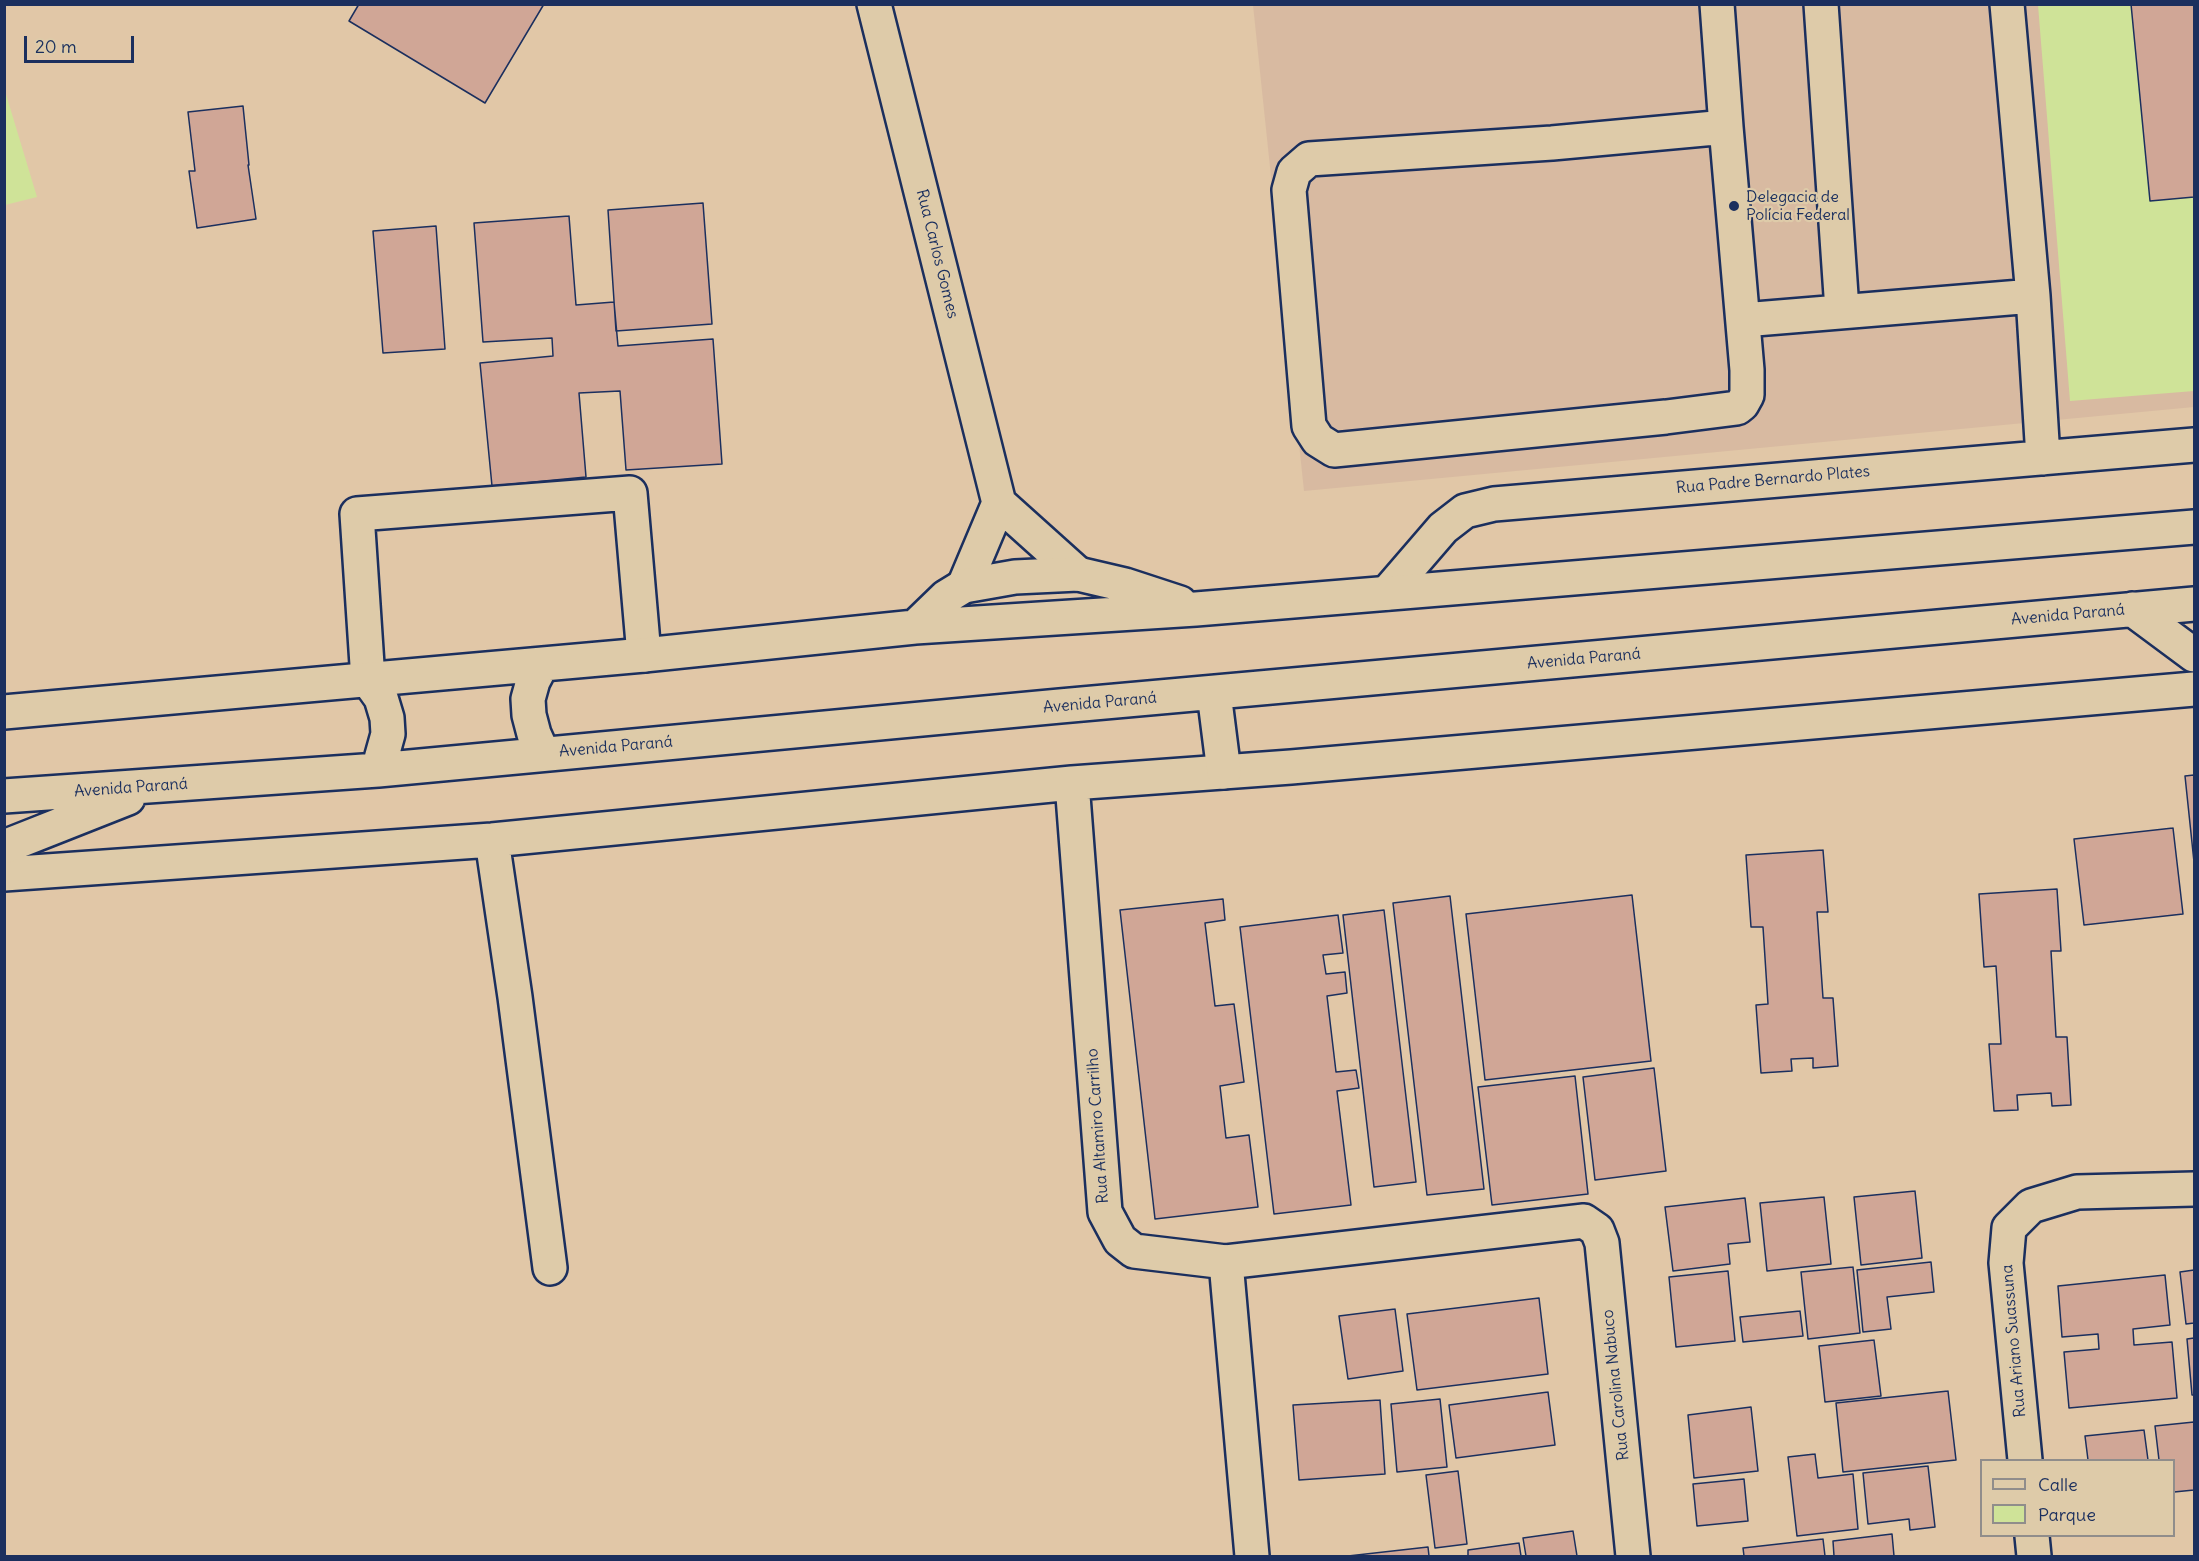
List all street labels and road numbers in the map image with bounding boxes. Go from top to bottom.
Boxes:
street label: Rua Carlos Gomes [912,187,962,321]
street label: Rua Padre Bernardo Plates [1675,462,1871,498]
street label: Avenida Paraná [2010,600,2126,630]
street label: Avenida Paraná [1526,644,1642,674]
street label: Avenida Paraná [1042,688,1158,718]
street label: Avenida Paraná [558,732,674,762]
street label: Avenida Paraná [73,774,189,802]
street label: Rua Altamiro Carrilho [1083,1048,1113,1204]
street label: Rua Ariano Suassuna [1998,1264,2030,1418]
street label: Rua Carolina Nabuco [1599,1309,1633,1461]

